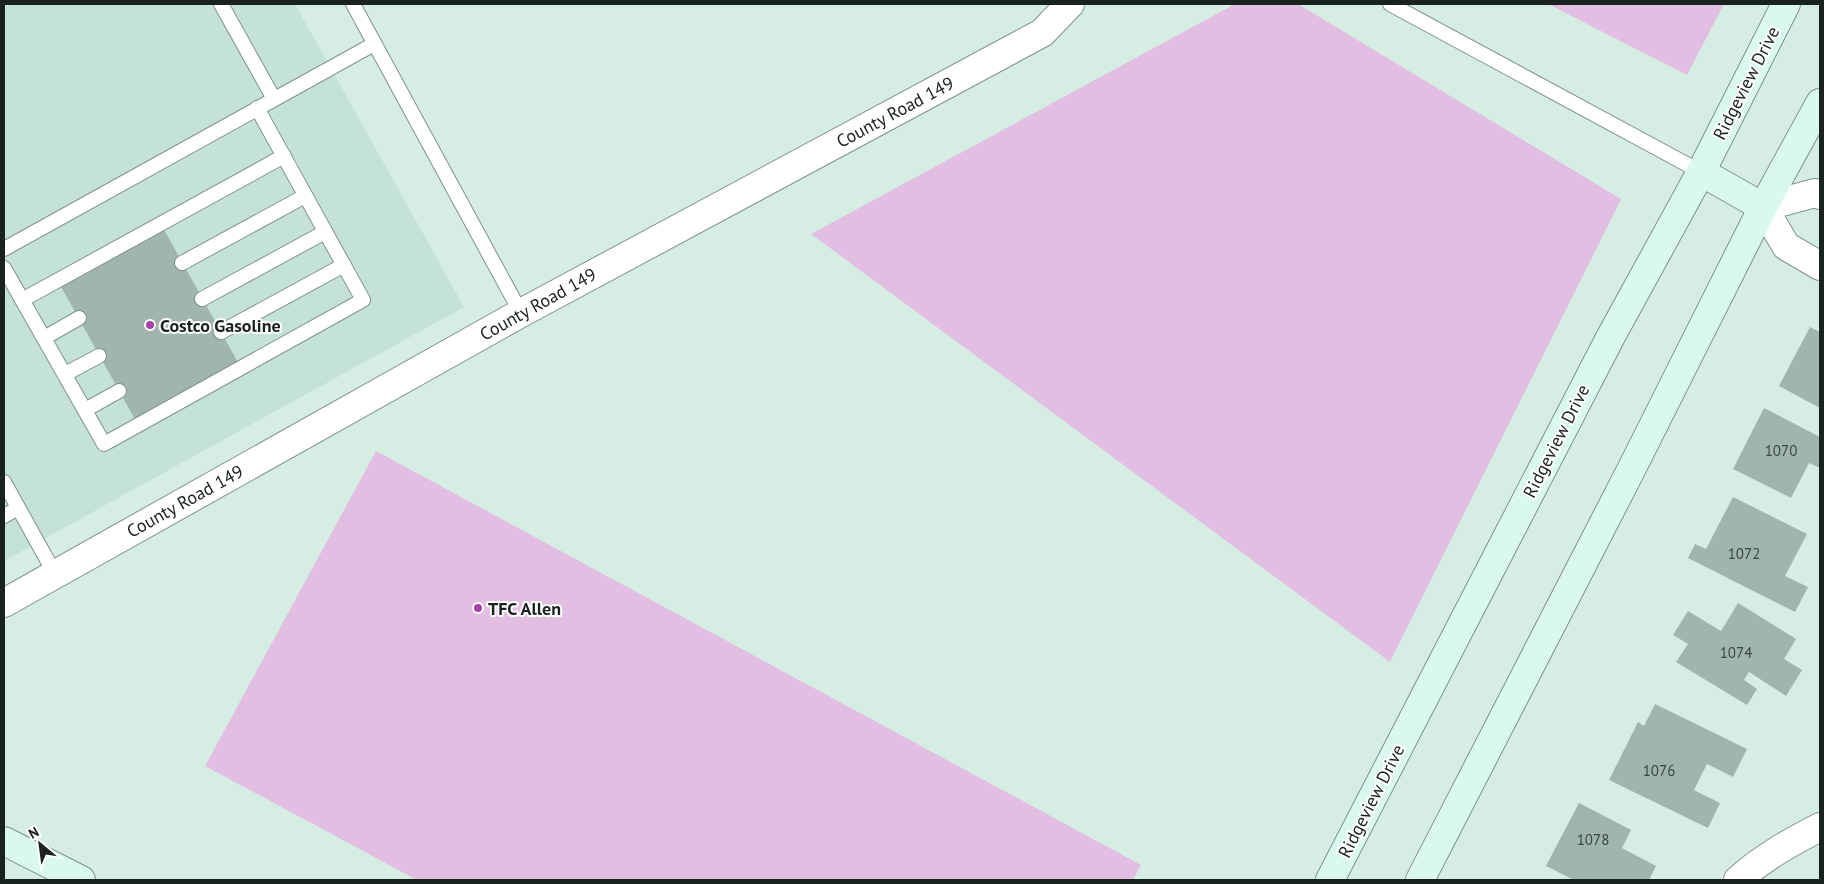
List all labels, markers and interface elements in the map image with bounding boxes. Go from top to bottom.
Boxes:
street label: Ridgeview Drive [1708,23,1784,143]
street label: County Road 149 [832,71,958,153]
street label: County Road 149 [476,262,600,346]
place label: Costco Gasoline [160,314,281,337]
marker: Costco Gasoline [144,319,156,331]
street label: Ridgeview Drive [1518,381,1594,501]
house number: 1070 [1765,441,1797,460]
street label: County Road 149 [123,459,247,543]
house number: 1072 [1728,544,1760,563]
place label: TFC Allen [488,597,561,620]
marker: TFC Allen [472,602,484,614]
house number: 1074 [1720,643,1752,662]
street label: Ridgeview Drive [1333,741,1409,861]
house number: 1076 [1643,761,1675,780]
north arrow [15,819,65,869]
text: N [25,823,42,843]
house number: 1078 [1577,830,1609,849]

